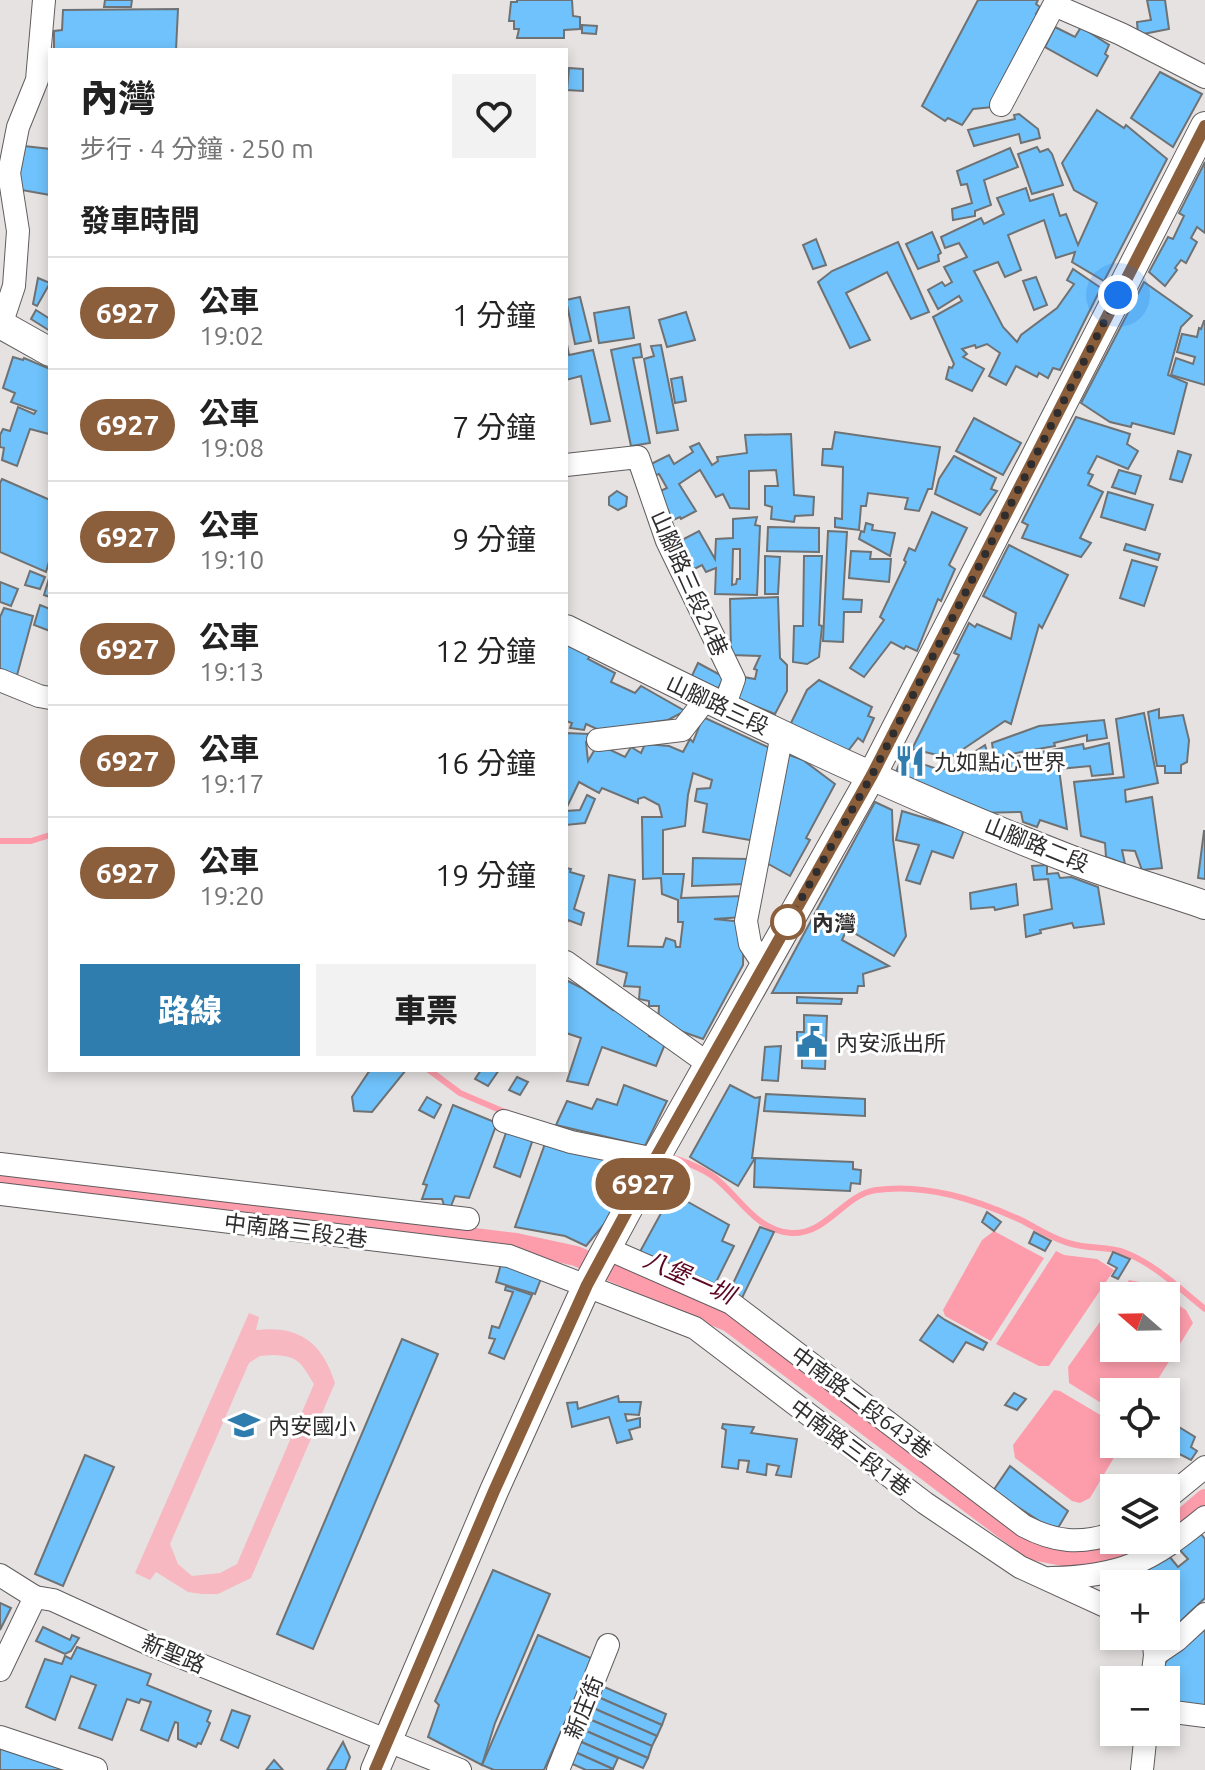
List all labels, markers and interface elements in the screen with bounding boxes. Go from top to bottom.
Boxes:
button: heart [452,74,536,158]
text: 內灣 [80,77,156,119]
text: 步行 · 4 分鐘 · 250 m [80,134,314,163]
text: 發車時間 [80,203,200,237]
your location [1098,275,1138,315]
text: 公車 [199,284,259,318]
text: 6927 [96,297,159,328]
text: 1 分鐘 [452,298,536,332]
text: 19:02 [199,321,264,350]
text: 公車 [199,396,259,430]
text: 6927 [96,409,159,440]
text: 7 分鐘 [452,410,536,444]
text: 19:08 [199,433,264,462]
street label: 山腳路三段24巷 [647,506,733,660]
text: 公車 [199,508,259,542]
text: 6927 [96,521,159,552]
text: 9 分鐘 [452,522,536,556]
text: 19:10 [199,545,264,574]
text: 公車 [199,620,259,654]
text: 6927 [96,633,159,664]
text: 12 分鐘 [435,634,536,668]
text: 19:13 [199,657,264,686]
street label: 山腳路三段 [663,669,773,739]
text: 公車 [199,732,259,766]
restaurant icon: 九如點心世界 [893,744,927,778]
text: 6927 [96,745,159,776]
text: 16 分鐘 [435,746,536,780]
place label: 九如點心世界 [934,749,1066,774]
text: 19:17 [199,769,264,798]
street label: 山腳路二段 [981,812,1093,876]
text: 公車 [199,844,259,878]
text: 6927 [96,857,159,888]
text: 19 分鐘 [435,858,536,892]
text: 19:20 [199,881,264,910]
marker: 內灣 [771,905,805,939]
place label: 內灣 [812,910,856,935]
button: 路線 [80,964,300,1056]
button: 車票 [316,964,536,1056]
public building icon: 內安派出所 [795,1025,829,1059]
place label: 內安派出所 [836,1030,946,1055]
line badge: 6927 [587,1158,699,1210]
text: 6927 [611,1168,675,1199]
street label: 中南路三段2巷 [223,1209,369,1251]
water label: 八堡一圳 [640,1245,741,1310]
north arrow [1100,1282,1180,1362]
map controls [1100,1282,1180,1746]
street label: 中南路二段643巷 [787,1341,937,1463]
button: locate [1100,1378,1180,1458]
street label: 中南路三段1巷 [786,1394,916,1500]
school or university icon: 內安國小 [227,1408,261,1442]
place label: 內安國小 [268,1413,356,1438]
button: layers [1100,1474,1180,1554]
button: + [1100,1570,1180,1650]
street label: 新聖路 [139,1629,209,1677]
button: − [1100,1666,1180,1746]
street label: 新庄街 [559,1672,607,1742]

